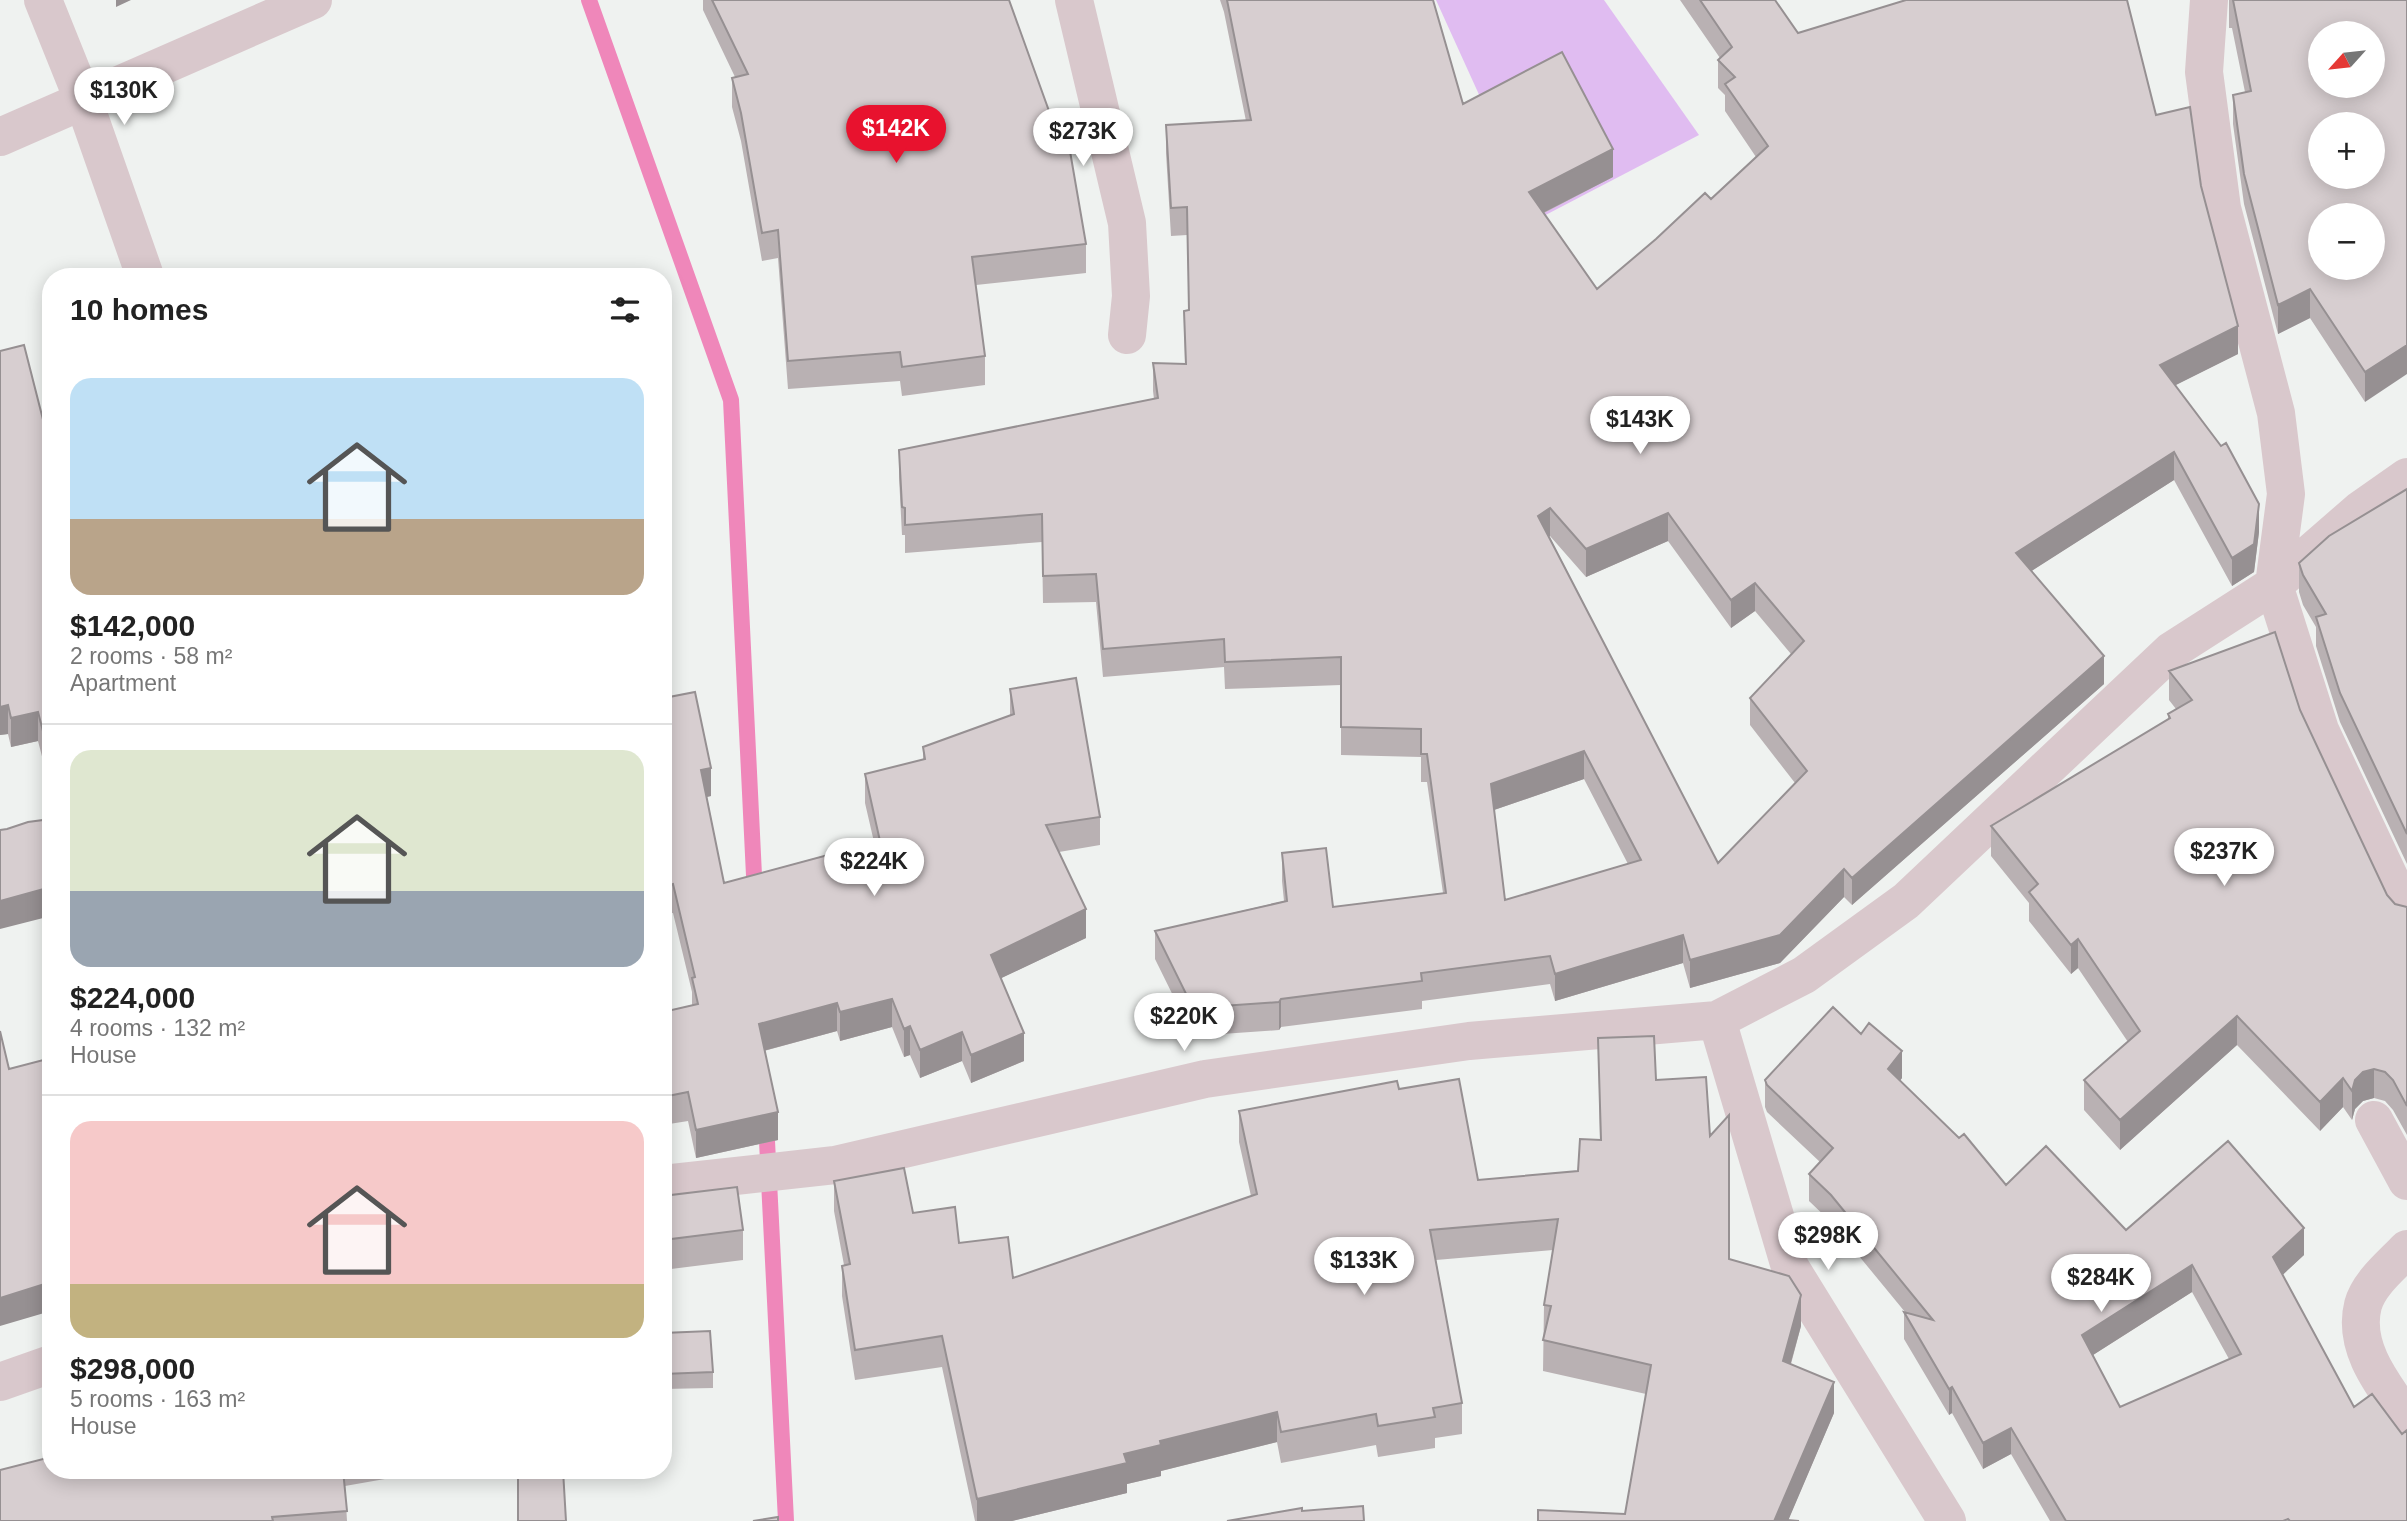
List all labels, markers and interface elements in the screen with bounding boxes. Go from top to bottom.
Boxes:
north arrow [2308,21,2385,98]
map controls [2308,21,2385,280]
pin: $130K [75,68,173,127]
text: $130K [90,77,158,103]
pin: $142K [847,106,945,165]
pin: $273K [1034,108,1132,168]
button: + [2308,112,2385,189]
text: $142K [862,115,930,141]
text: $273K [1049,118,1117,144]
button: − [2308,203,2385,280]
icon: filters [606,291,644,329]
text: 10 homes [70,293,208,326]
pin: $143K [1591,396,1689,456]
text: $143K [1606,406,1674,432]
icon: home [294,424,420,550]
text: $142,000 [70,609,195,642]
text: 2 rooms · 58 m² [70,643,232,669]
text: Apartment [70,670,176,696]
icon: home [294,796,420,922]
pin: $237K [2175,828,2273,888]
pin: $224K [825,838,923,898]
text: $237K [2190,838,2258,864]
text: $224K [840,848,908,874]
text: $224,000 [70,981,195,1014]
pin: $220K [1135,993,1233,1053]
text: $220K [1150,1003,1218,1029]
text: 4 rooms · 132 m² [70,1015,245,1041]
text: House [70,1042,136,1068]
icon: home [294,1167,420,1293]
pin: $298K [1779,1212,1877,1272]
text: $298K [1794,1222,1862,1248]
pin: $133K [1315,1238,1413,1297]
text: $133K [1330,1247,1398,1273]
pin: $284K [2052,1254,2150,1314]
text: $284K [2067,1264,2135,1290]
text: $298,000 [70,1352,195,1385]
text: 5 rooms · 163 m² [70,1386,245,1412]
text: House [70,1413,136,1439]

